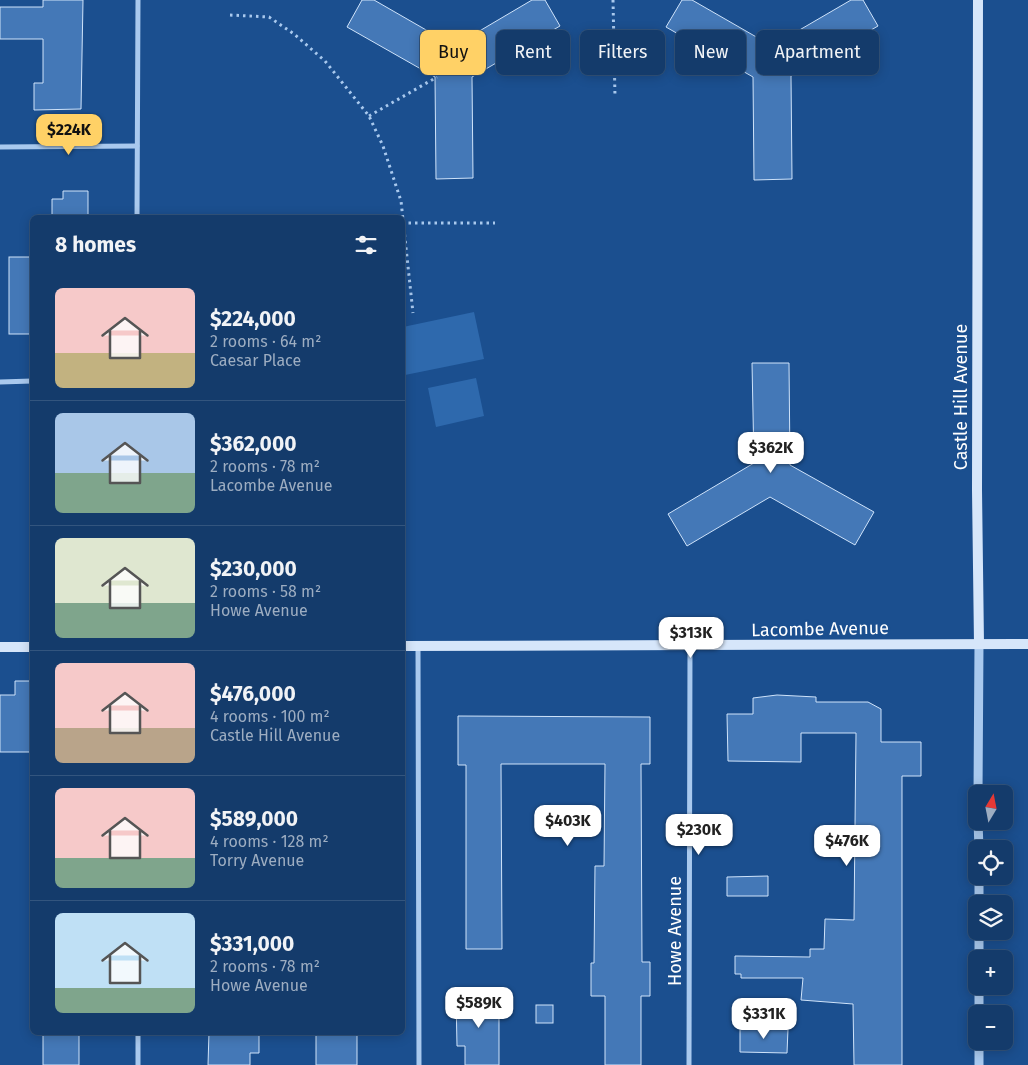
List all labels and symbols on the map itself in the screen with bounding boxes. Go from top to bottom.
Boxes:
pin: $224K [34,114,104,156]
street label: Castle Hill Avenue [950,324,972,470]
pin: $362K [736,432,806,474]
pin: $313K [656,616,726,659]
street label: Lacombe Avenue [751,617,889,641]
north arrow [968,785,1012,830]
pin: $403K [533,804,603,847]
pin: $230K [664,814,734,856]
pin: $476K [812,824,882,867]
street label: Howe Avenue [664,876,686,986]
pin: $589K [444,986,514,1029]
pin: $331K [729,998,799,1040]

